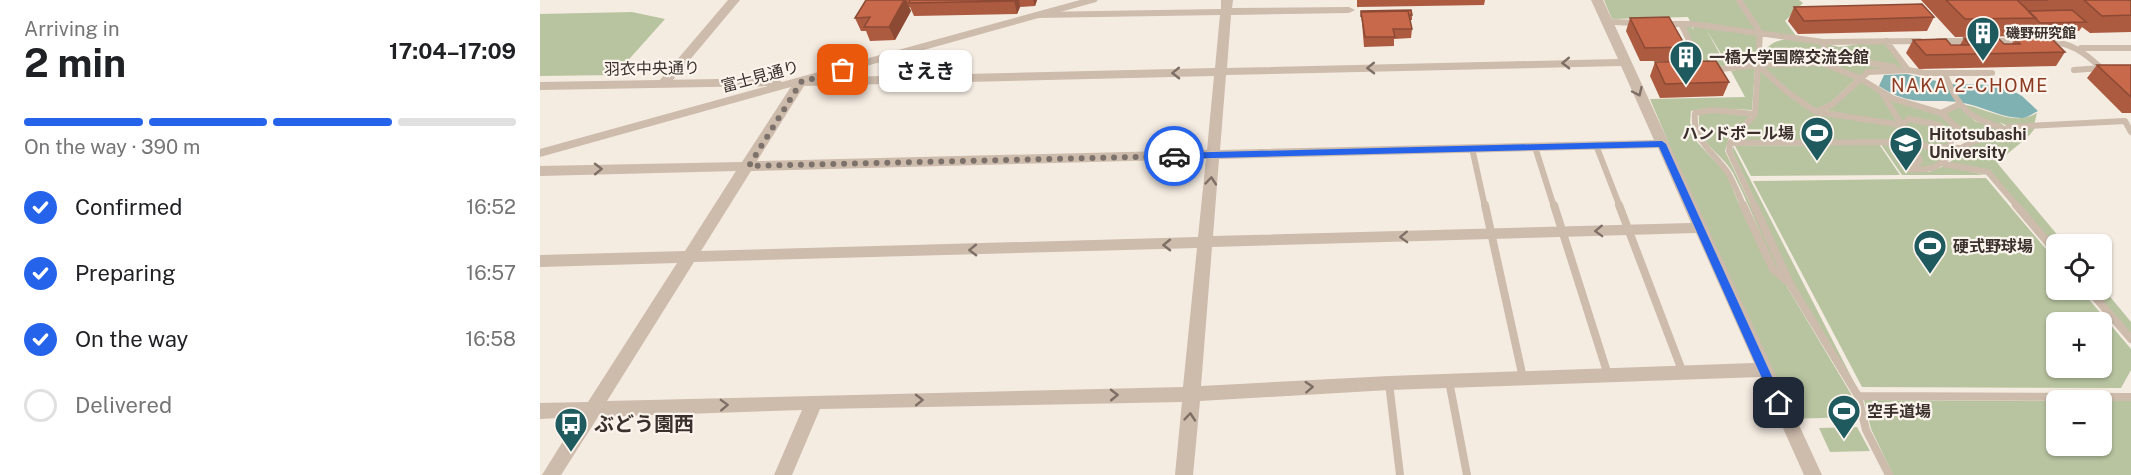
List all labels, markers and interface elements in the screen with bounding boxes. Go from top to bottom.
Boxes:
building icon: 磯野研究館 [1965,15,2001,62]
text: Arriving in [24,17,119,41]
place label: 磯野研究館 [2005,25,2076,41]
text: 17:04–17:09 [389,38,516,64]
building icon: 一橋大学国際交流会館 [1668,39,1704,86]
text: 2 min [24,40,126,86]
pin [817,44,868,95]
place label: 一橋大学国際交流会館 [1709,48,1869,67]
callout: さえき [879,49,972,91]
icon: bag [826,53,859,86]
street label: 富士見通り [719,57,801,96]
one-way arrow [1562,57,1571,70]
street label: 羽衣中央通り [604,58,700,79]
text: さえき [896,59,955,83]
one-way arrow [1367,62,1376,74]
one-way arrow [1172,67,1181,79]
district label: NAKA 2-CHOME [1891,75,2049,96]
one-way arrow [1631,85,1643,96]
sports icon: ハンドボール場 [1799,115,1835,162]
place label: ハンドボール場 [1682,124,1794,143]
school or university icon: Hitotsubashi University [1888,125,1924,172]
place label: Hitotsubashi University [1929,125,2026,162]
courier [1144,126,1204,186]
text: On the way · 390 m [24,135,200,159]
icon: car [1158,140,1191,173]
one-way arrow [594,163,603,176]
one-way arrow [1204,176,1217,185]
icon: check [24,191,57,224]
text: Confirmed [75,194,182,220]
text: 16:52 [466,195,516,219]
one-way arrow [1595,225,1604,237]
sports icon: 硬式野球場 [1912,228,1948,275]
one-way arrow [1400,231,1409,243]
map controls [2046,234,2112,456]
button: locate [2046,234,2112,300]
place label: 硬式野球場 [1953,237,2033,256]
one-way arrow [1163,238,1172,251]
one-way arrow [968,243,977,256]
icon: check [24,257,57,290]
text: Preparing [75,260,176,286]
text: 16:57 [466,261,516,285]
button: + [2046,312,2112,378]
icon: check [24,323,57,356]
text: On the way [75,326,188,352]
text: 16:58 [465,327,516,351]
pin [1753,377,1804,428]
one-way arrow [1305,381,1314,394]
icon: home [1762,386,1795,419]
one-way arrow [1110,389,1119,402]
button: − [2046,390,2112,456]
text: Delivered [75,392,172,418]
sports icon: 空手道場 [1826,393,1862,440]
one-way arrow [915,394,924,406]
one-way arrow [720,399,729,412]
place label: 空手道場 [1867,402,1931,421]
bus stop icon: ぶどう園西 [553,406,589,453]
place label: ぶどう園西 [594,412,694,436]
one-way arrow [1183,412,1196,421]

